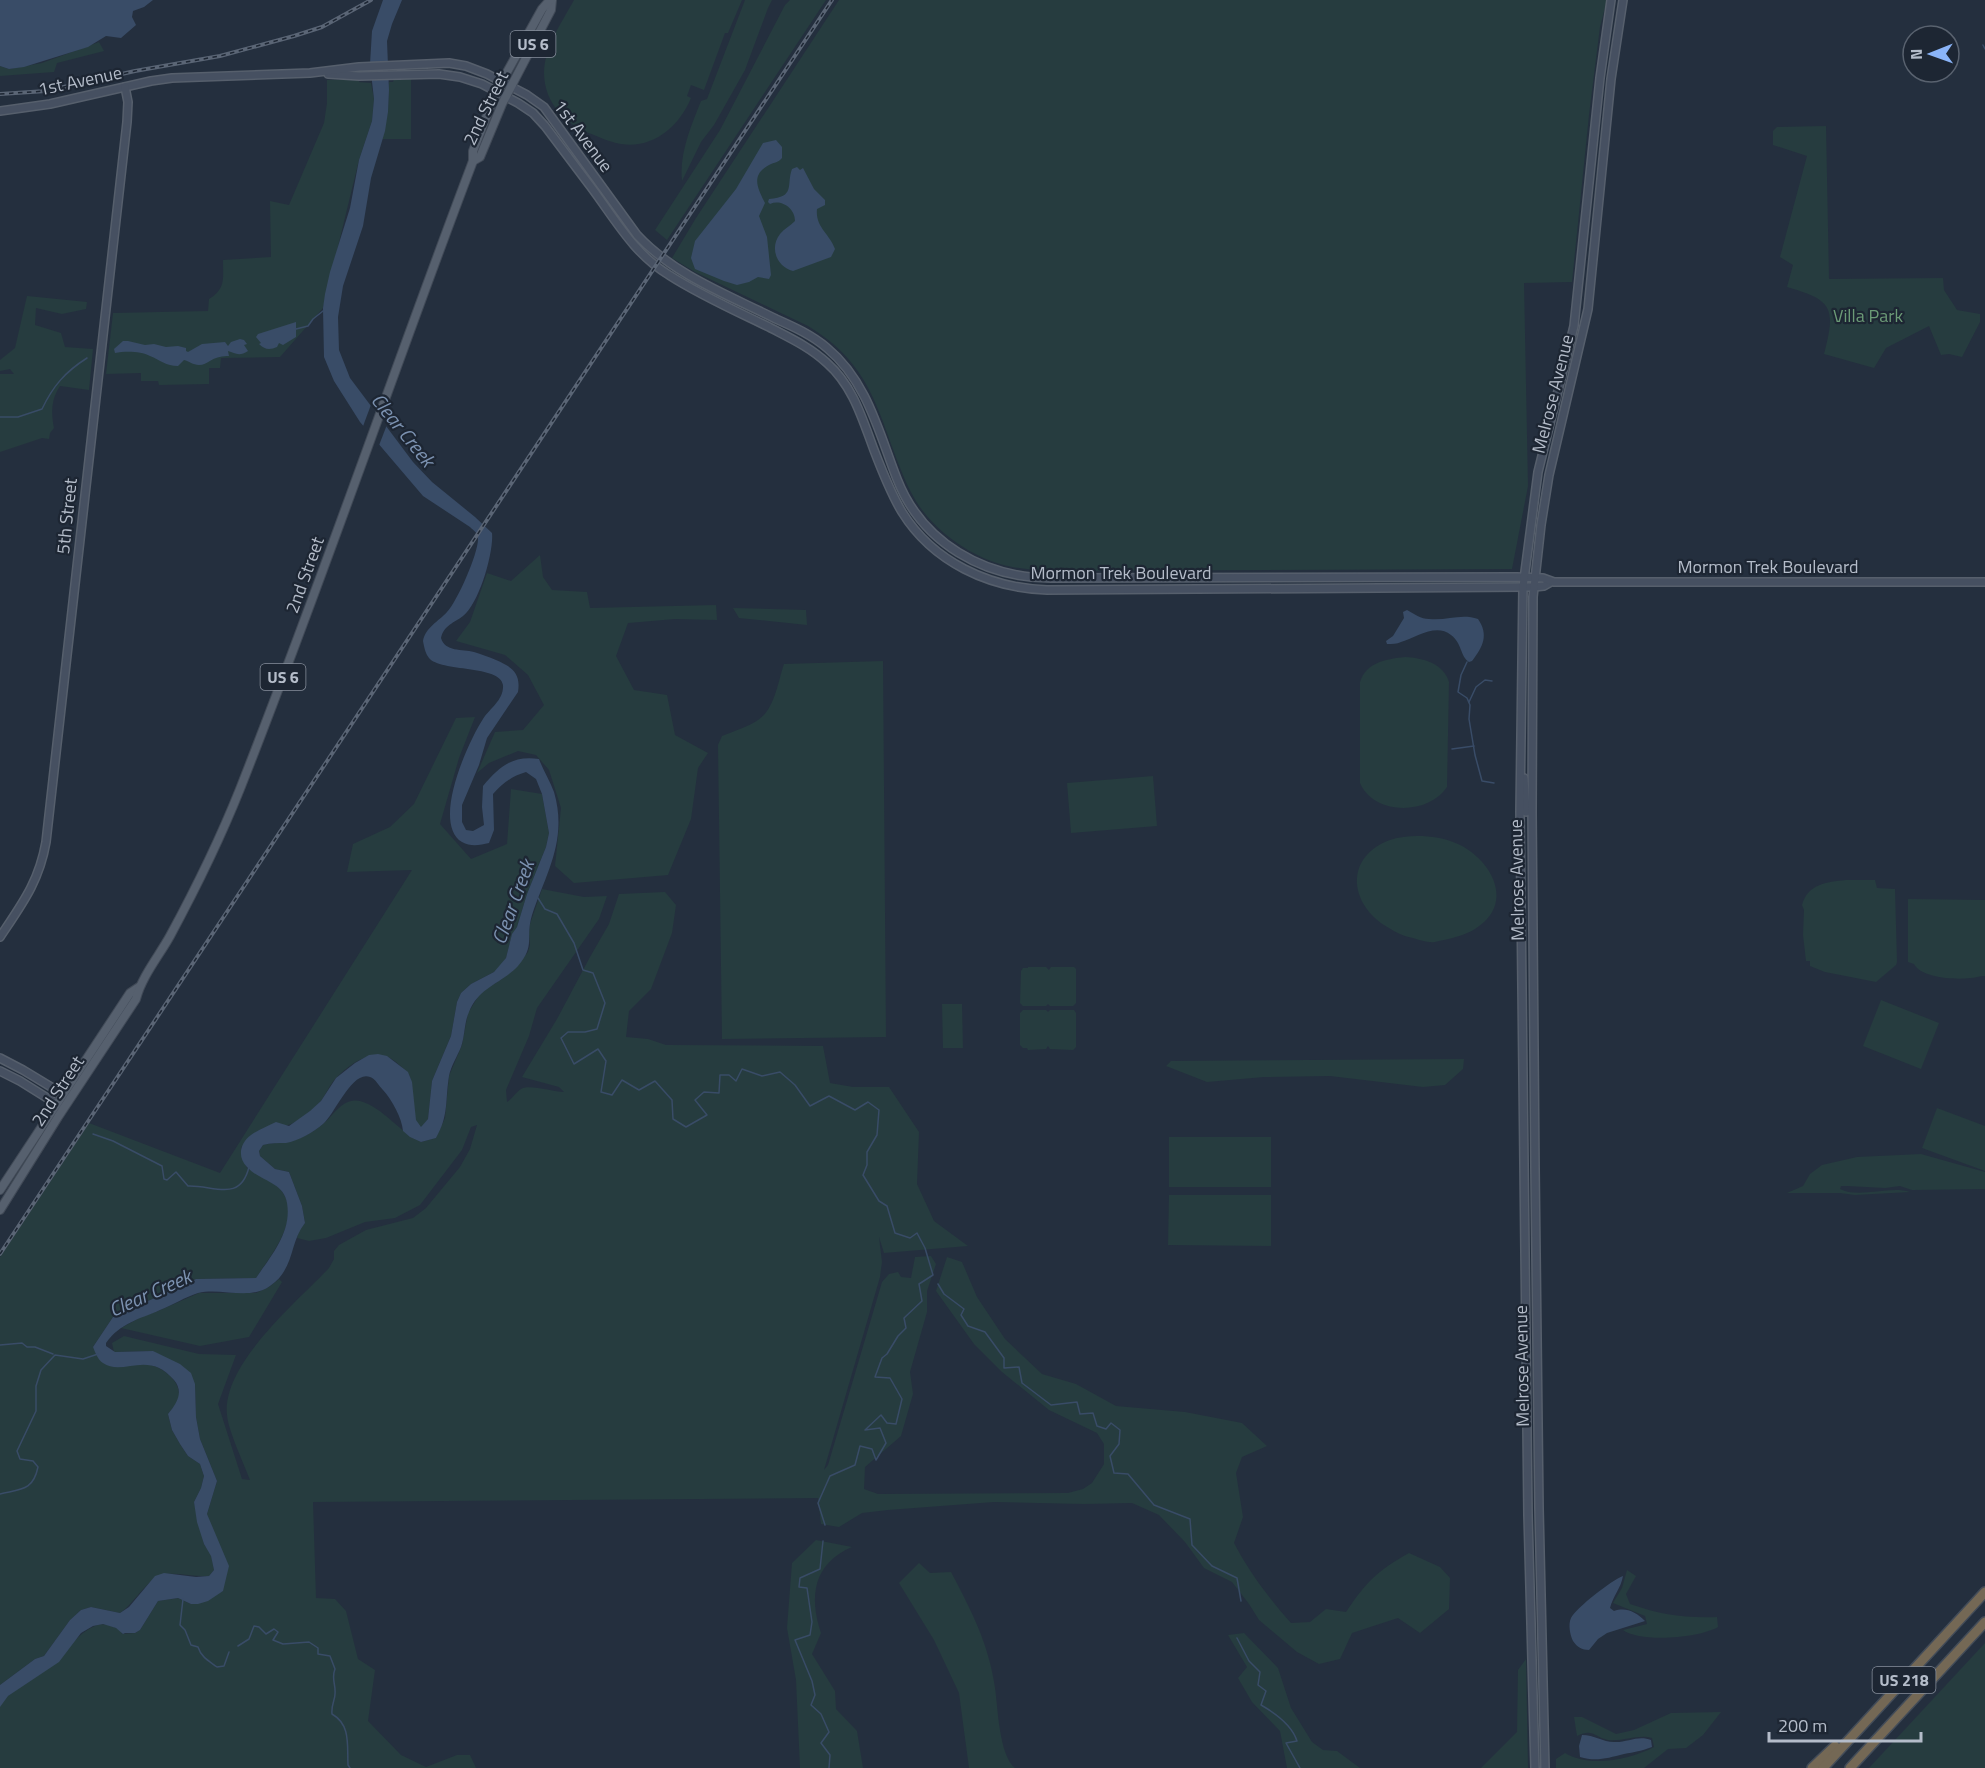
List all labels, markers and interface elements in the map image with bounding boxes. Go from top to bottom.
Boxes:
north arrow [1901,24,1961,84]
road number: US 6 [510,31,556,57]
text: N [1904,49,1928,60]
street label: 1st Avenue [35,58,124,103]
street label: 2nd Street [456,65,515,149]
street label: 1st Avenue [547,94,620,178]
park label: Villa Park [1833,302,1903,329]
street label: Melrose Avenue [1525,332,1580,456]
water label: Clear Creek [364,386,444,475]
street label: 5th Street [49,476,84,555]
street label: 2nd Street [278,532,331,617]
street label: Mormon Trek Boulevard [1678,553,1858,580]
street label: Mormon Trek Boulevard [1031,559,1211,586]
road number: US 6 [260,664,306,690]
street label: Melrose Avenue [1502,819,1531,941]
water label: Clear Creek [483,853,543,948]
street label: 2nd Street [25,1049,91,1131]
water label: Clear Creek [103,1260,198,1325]
street label: Melrose Avenue [1507,1305,1536,1427]
road number: US 218 [1872,1667,1936,1693]
scale bar [1769,1705,1920,1743]
text: 200 m [1778,1712,1827,1739]

